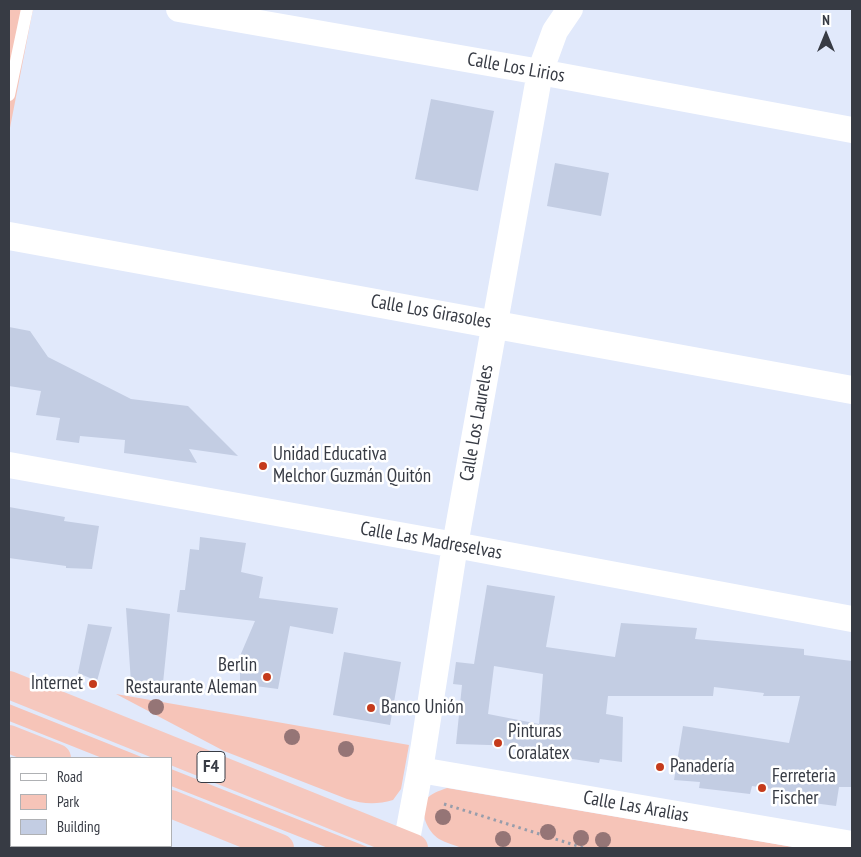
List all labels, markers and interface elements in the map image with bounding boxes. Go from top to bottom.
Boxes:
north arrow [801,10,851,60]
text: N [822,11,830,29]
street label: Calle Los Lirios [466,48,566,88]
street label: Calle Los Girasoles [369,290,493,334]
street label: Calle Los Laureles [456,363,498,483]
place label: Unidad Educativa Melchor Guzmán Quitón [273,444,431,488]
marker: Unidad Educativa Melchor Guzmán Quitón [257,460,269,472]
street label: Calle Las Madreselvas [358,517,504,565]
place label: Berlin Restaurante Aleman [126,655,257,699]
marker: Berlin Restaurante Aleman [261,671,273,683]
place label: Internet [31,673,83,695]
marker: Internet [87,678,99,690]
place label: Banco Unión [381,697,463,719]
marker: Banco Unión [365,702,377,714]
place label: Pinturas Coralatex [508,721,570,765]
marker: Pinturas Coralatex [492,737,504,749]
road number: F4 [197,752,225,782]
place label: Panadería [670,756,735,778]
legend [10,757,172,847]
marker: Panadería [654,761,666,773]
place label: Ferreteria Fischer [772,766,836,810]
text: Road [57,767,83,786]
marker: Ferreteria Fischer [756,782,768,794]
street label: Calle Las Aralias [581,786,691,828]
text: Park [57,792,79,811]
text: Building [57,817,100,836]

